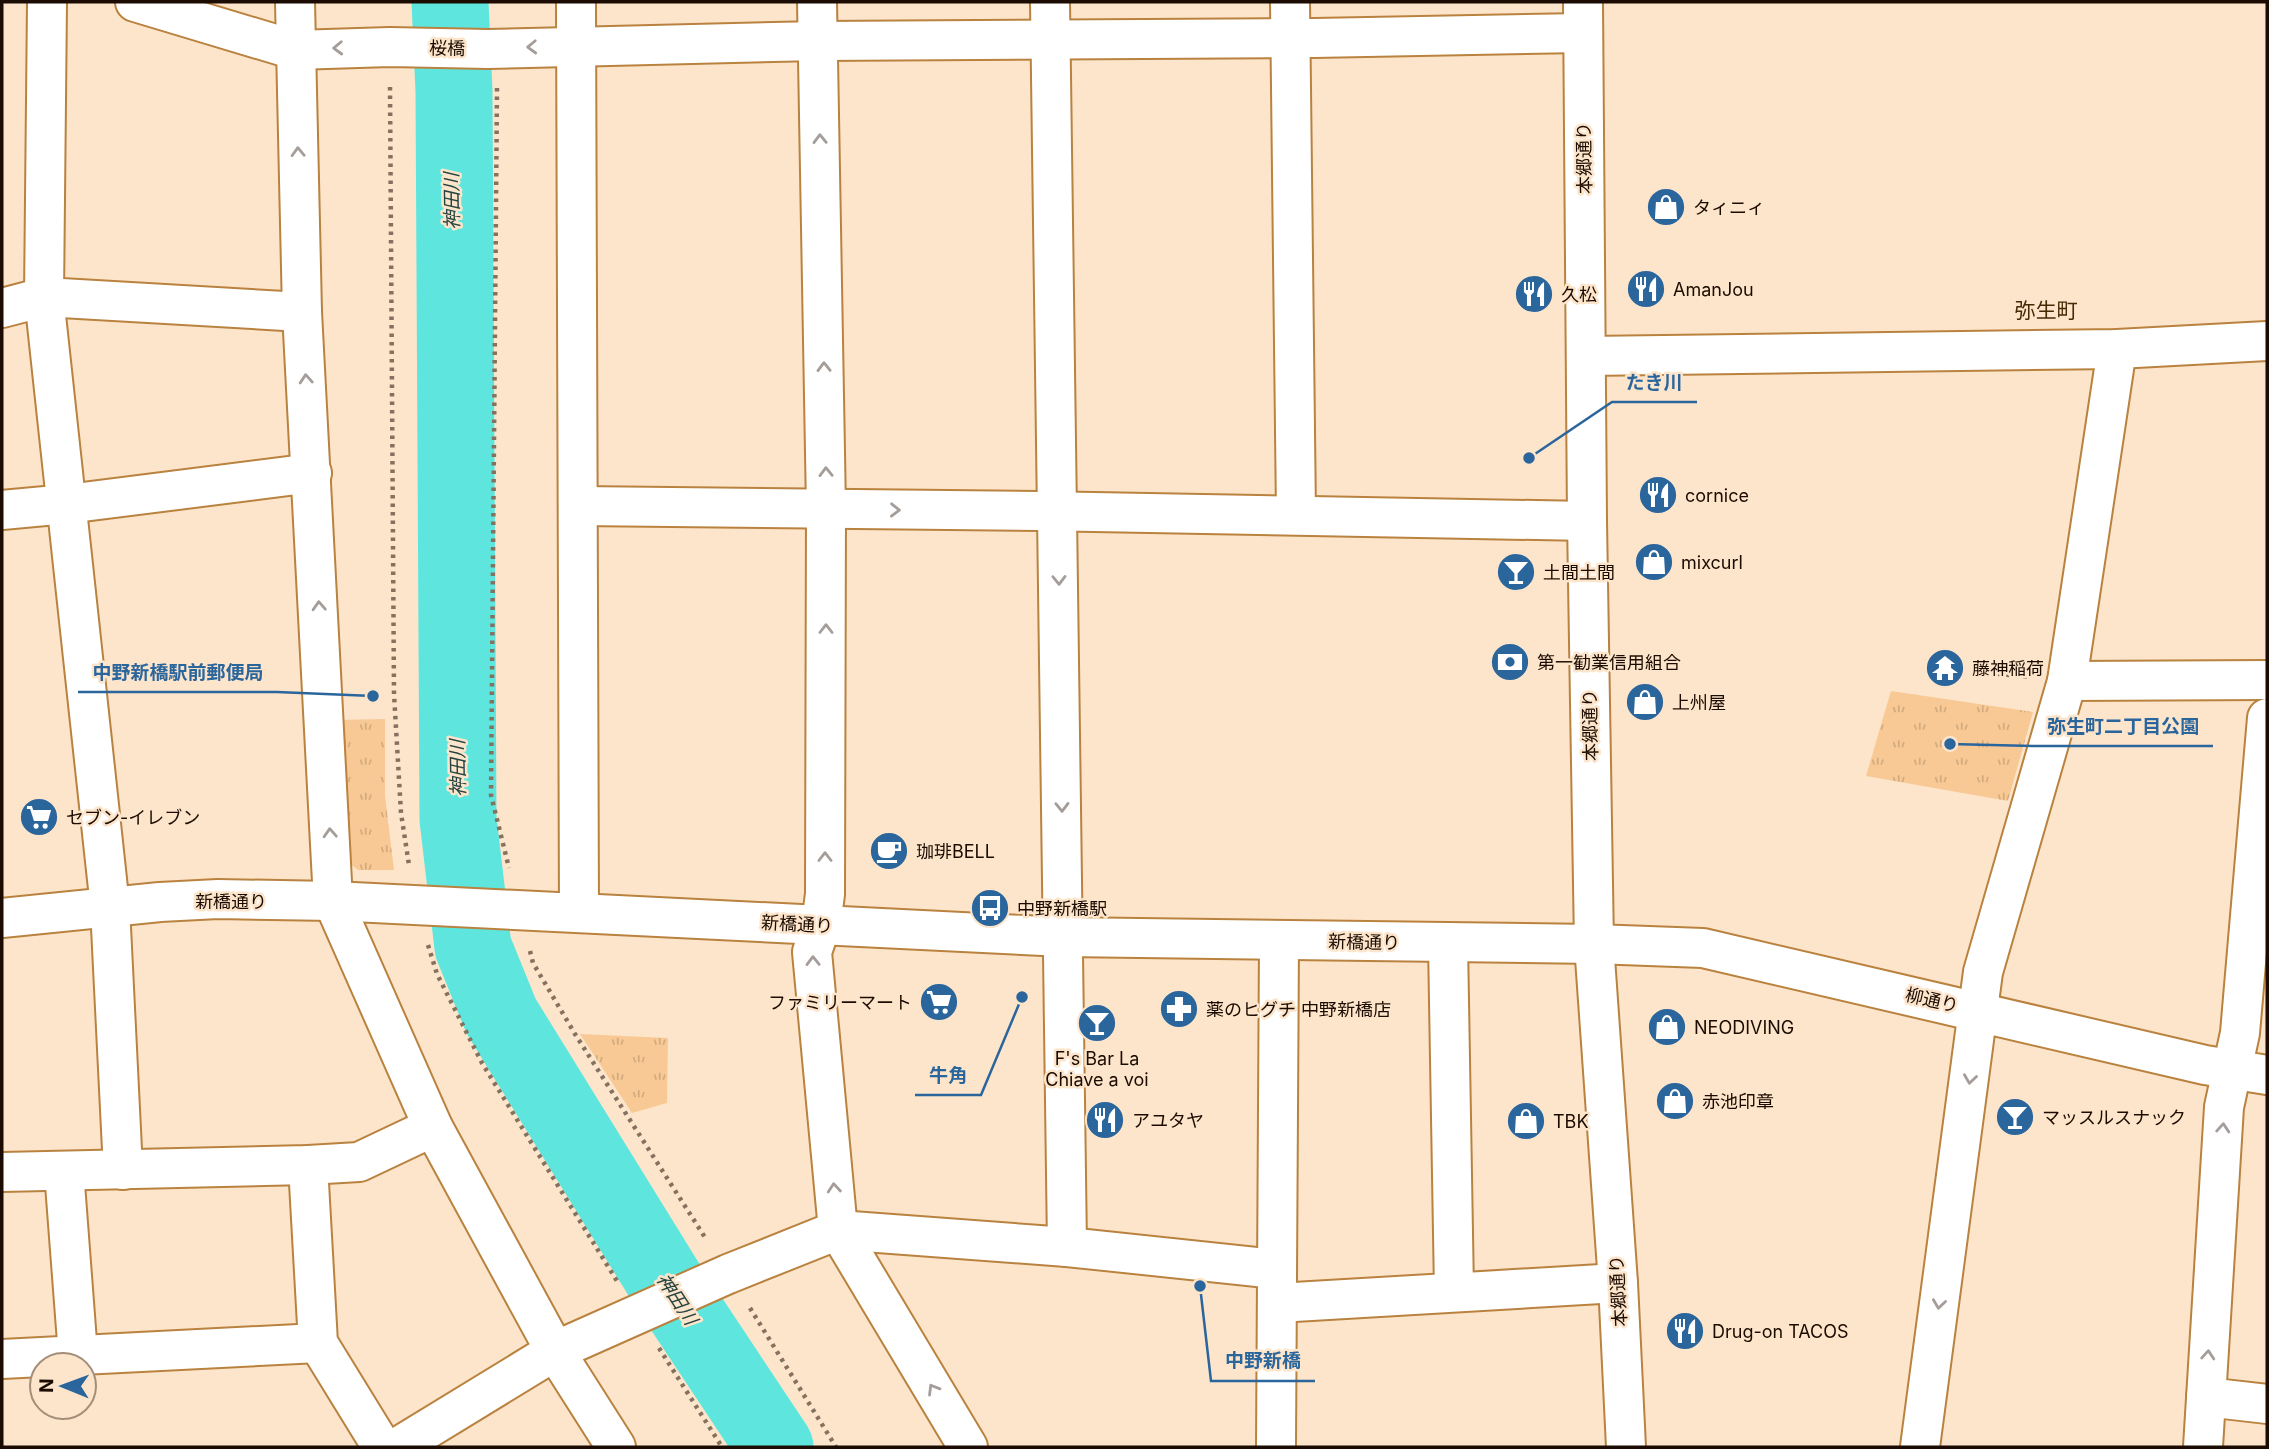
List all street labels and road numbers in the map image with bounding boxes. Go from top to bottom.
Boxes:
street label: 桜橋 [429,37,465,59]
street label: 本郷通り [1573,122,1595,194]
street label: 本郷通り [1579,689,1601,761]
street label: 新橋通り [195,891,267,912]
street label: 新橋通り [760,912,834,936]
street label: 新橋通り [1328,931,1400,953]
street label: 柳通り [1903,984,1961,1016]
street label: 本郷通り [1606,1254,1630,1328]

